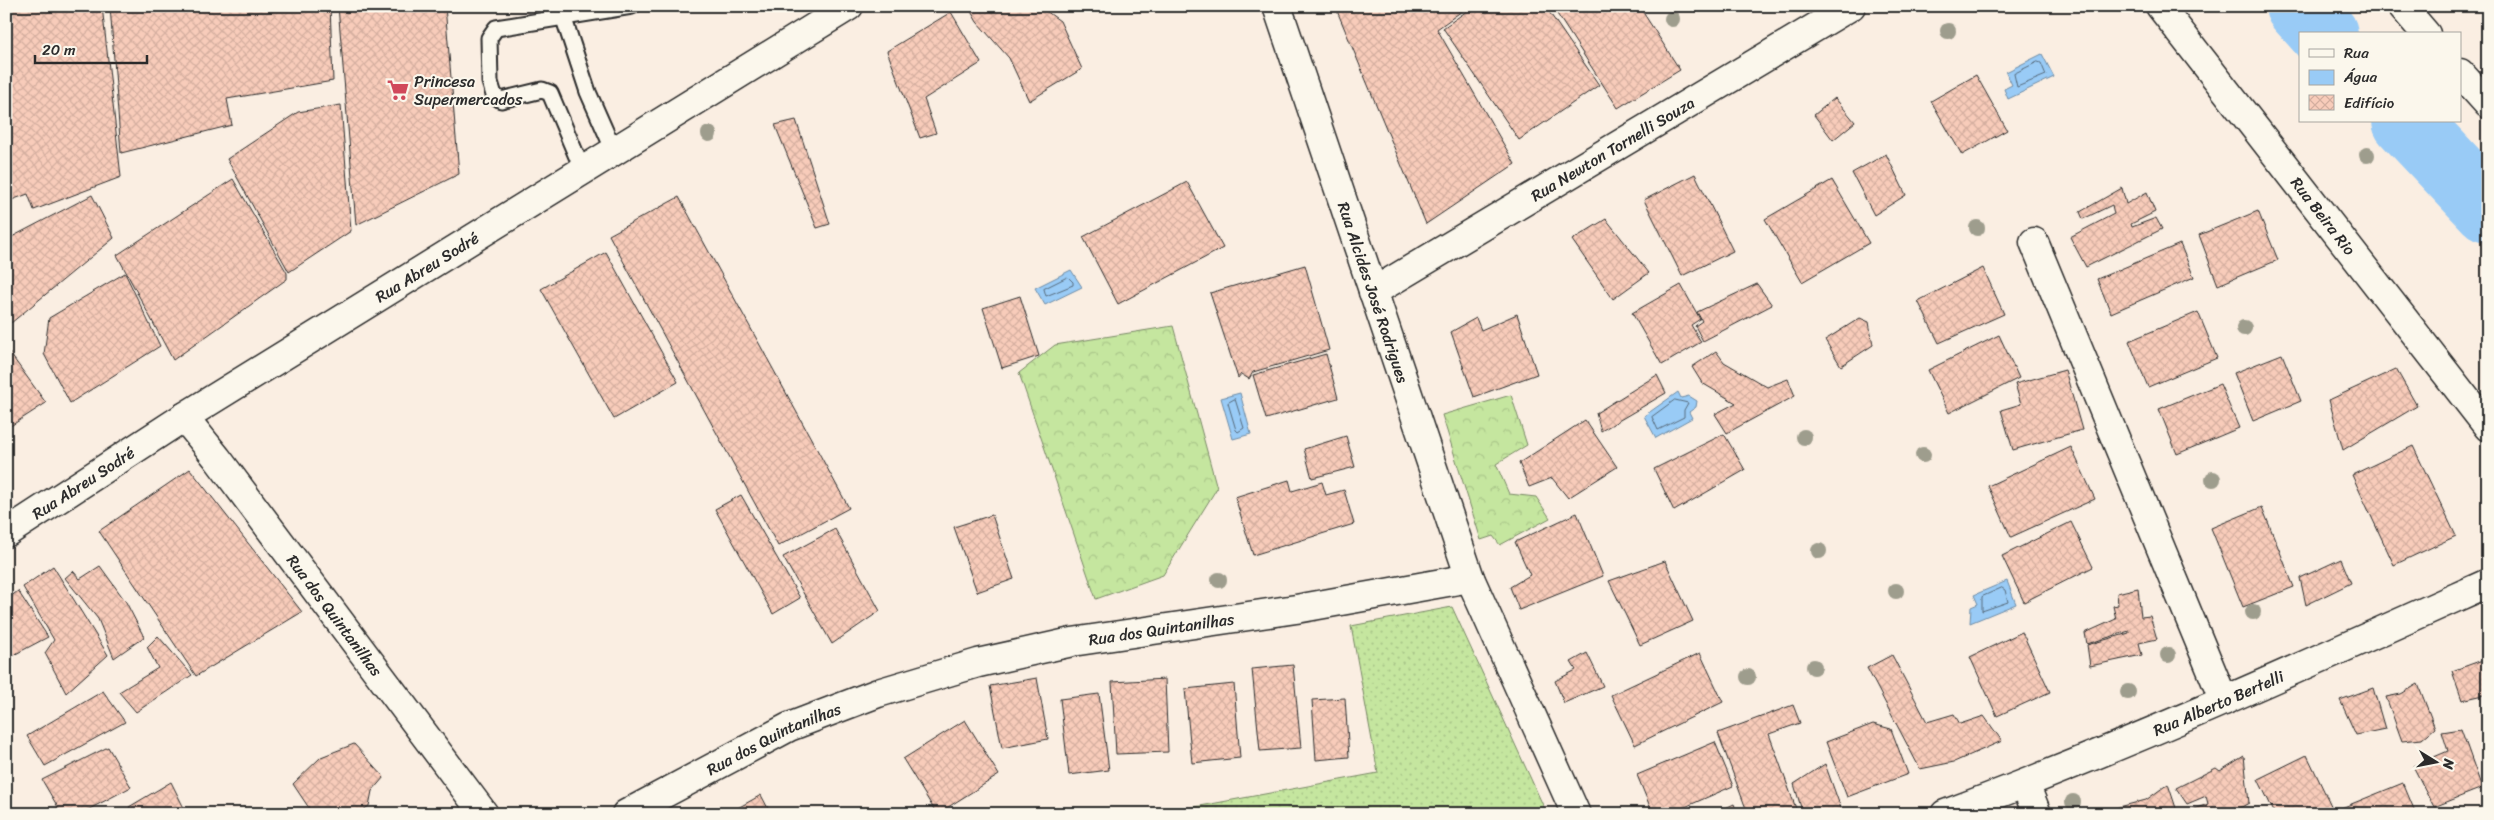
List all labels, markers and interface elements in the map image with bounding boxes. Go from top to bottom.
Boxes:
scale bar [35,32,148,64]
legend [2299,32,2462,122]
text: 20 m [42,37,76,63]
text: Rua [2344,40,2369,66]
text: Água [2343,64,2377,90]
place label: Princesa Supermercados [414,67,523,114]
supermarket icon: Princesa Supermercados [385,77,411,103]
street label: Rua Newton Tornelli Souza [1525,89,1700,210]
text: Edifício [2344,90,2395,116]
street label: Rua Beira Rio [2283,170,2363,262]
street label: Rua Alcides José Rodrigues [1329,198,1417,387]
street label: Rua Abreu Sodré [369,224,485,311]
street label: Rua Abreu Sodré [26,439,141,528]
street label: Rua dos Quintanilhas [279,548,390,683]
street label: Rua dos Quintanilhas [1087,604,1237,654]
street label: Rua Alberto Bertelli [2148,662,2289,744]
street label: Rua dos Quintanilhas [701,694,846,784]
north arrow [2412,738,2462,788]
text: N [2435,756,2462,771]

